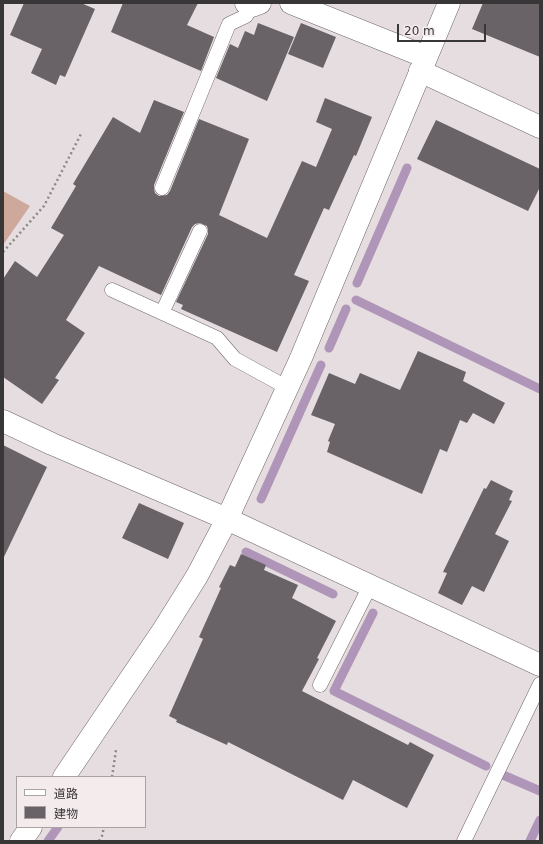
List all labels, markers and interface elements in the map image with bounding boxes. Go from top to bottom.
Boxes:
scale bar [399,16,488,42]
text: 20 m [404,24,435,38]
legend [16,776,146,828]
text: 道路 [54,787,78,801]
text: 建物 [54,807,78,821]

